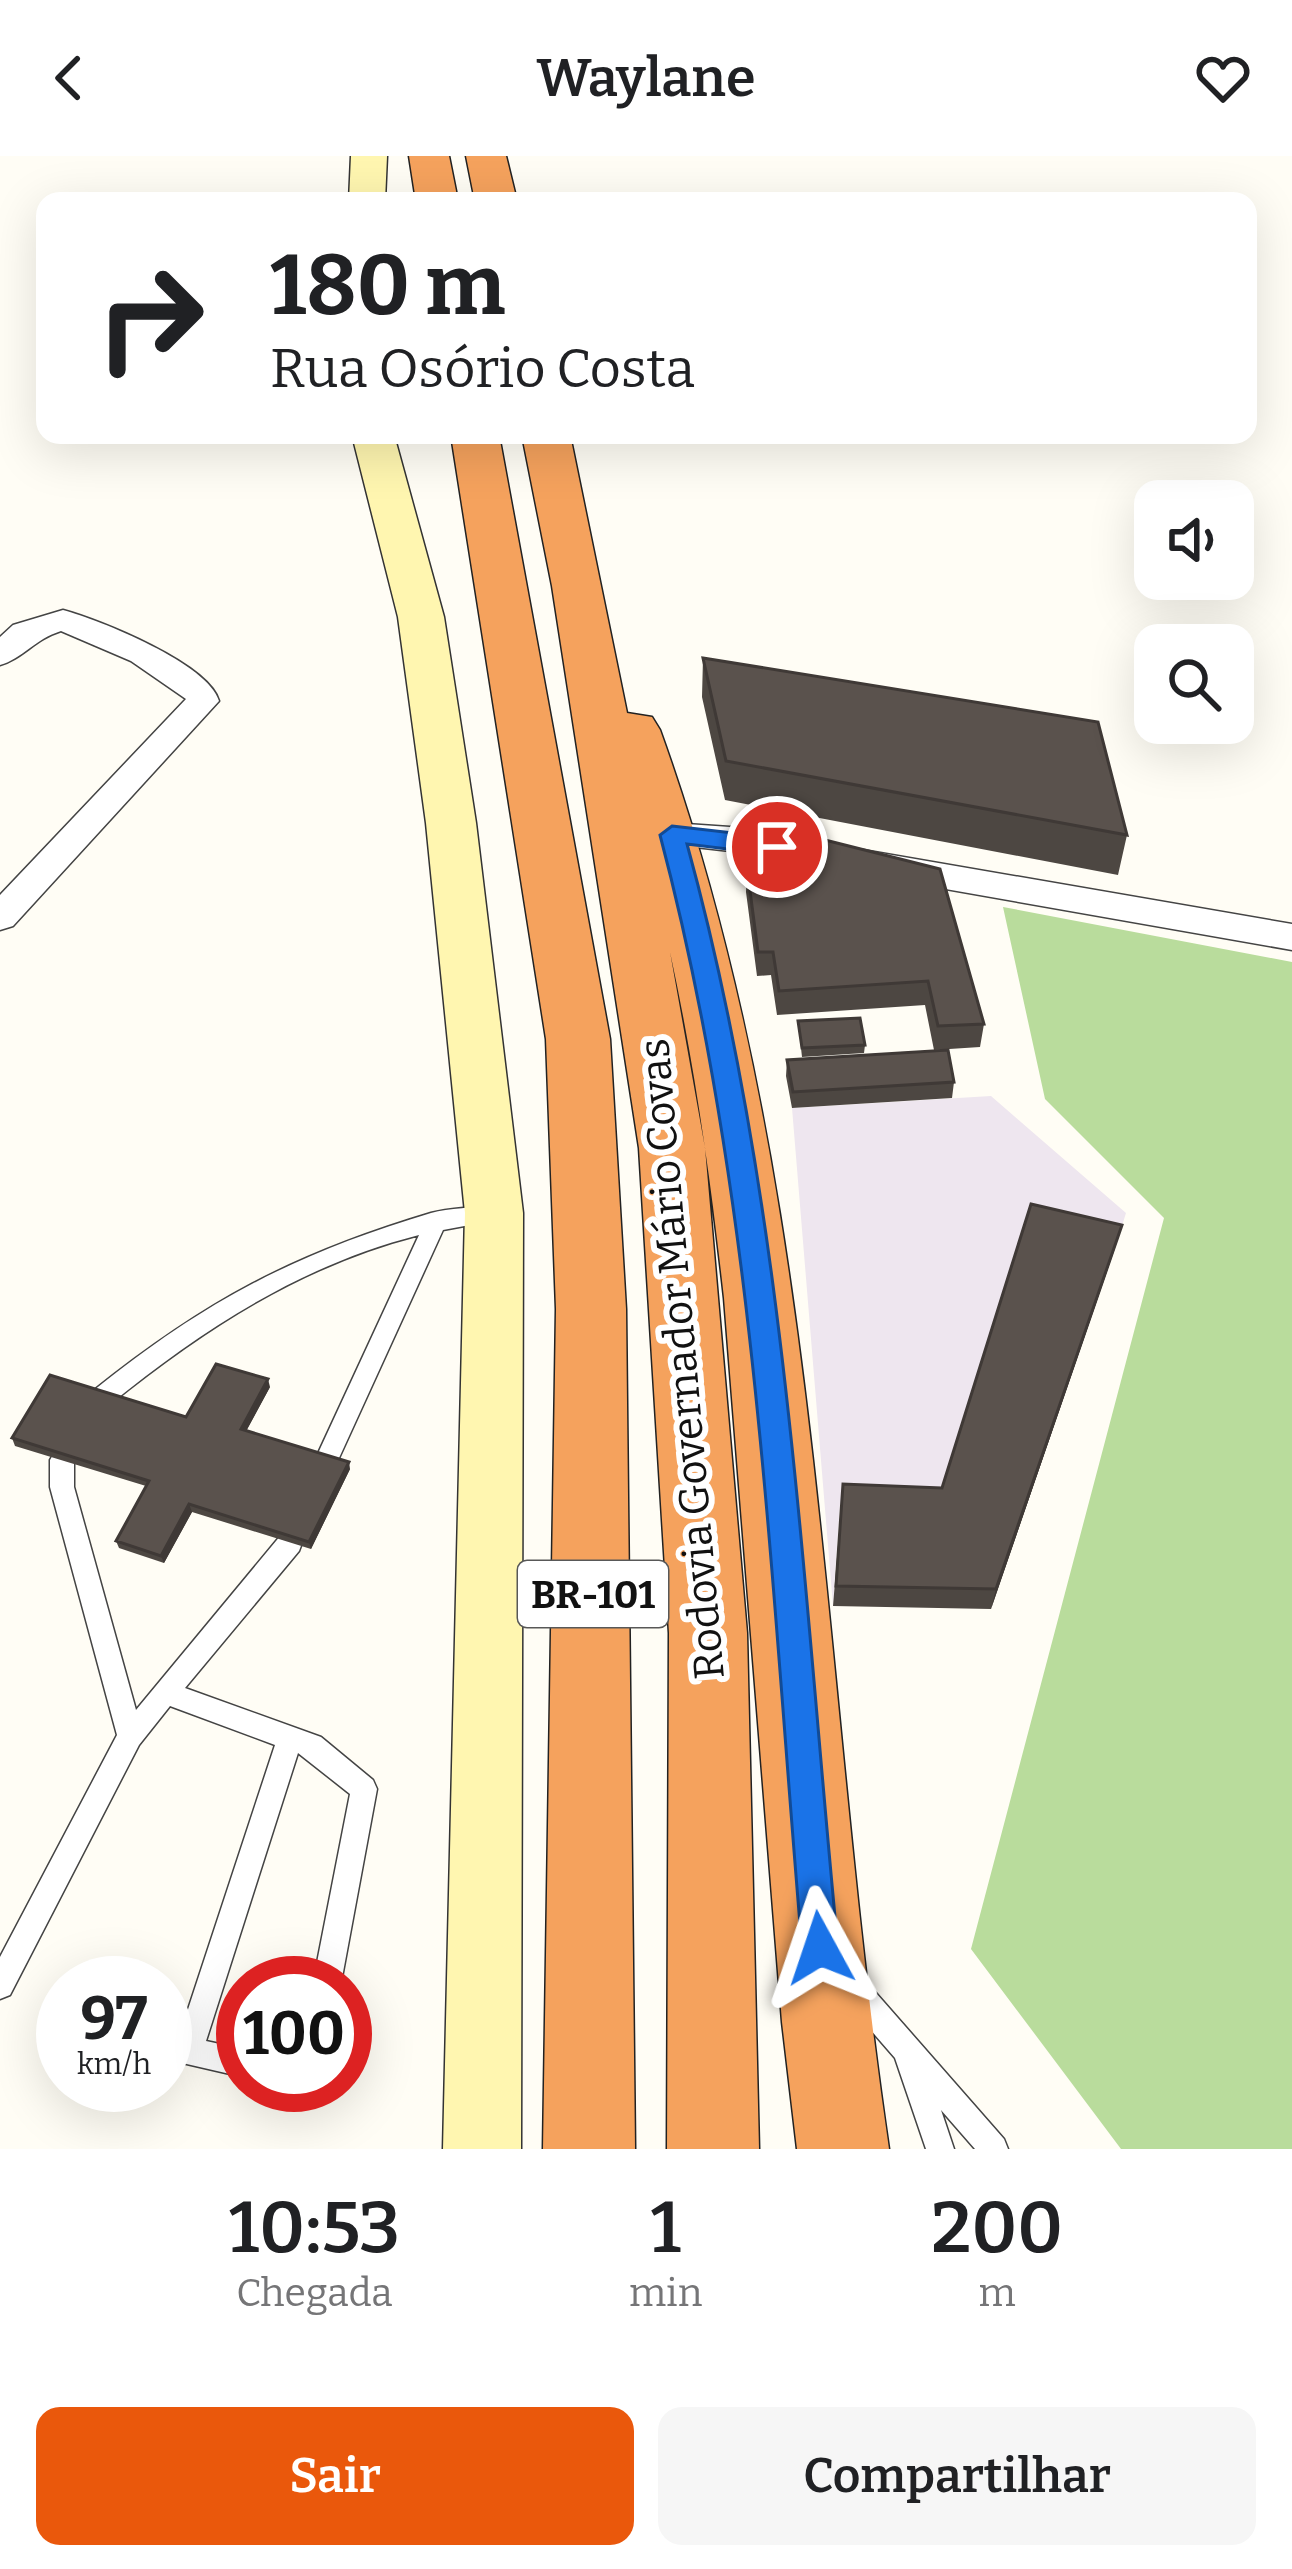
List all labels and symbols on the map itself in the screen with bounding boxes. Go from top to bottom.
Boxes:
pin [726,796,828,898]
street label: Rodovia Governador Mário Covas [629,1037,735,1681]
road number: BR-101 [518,1561,668,1627]
position arrow [757,1885,883,2011]
speed limit sign: 100 [216,1956,372,2112]

